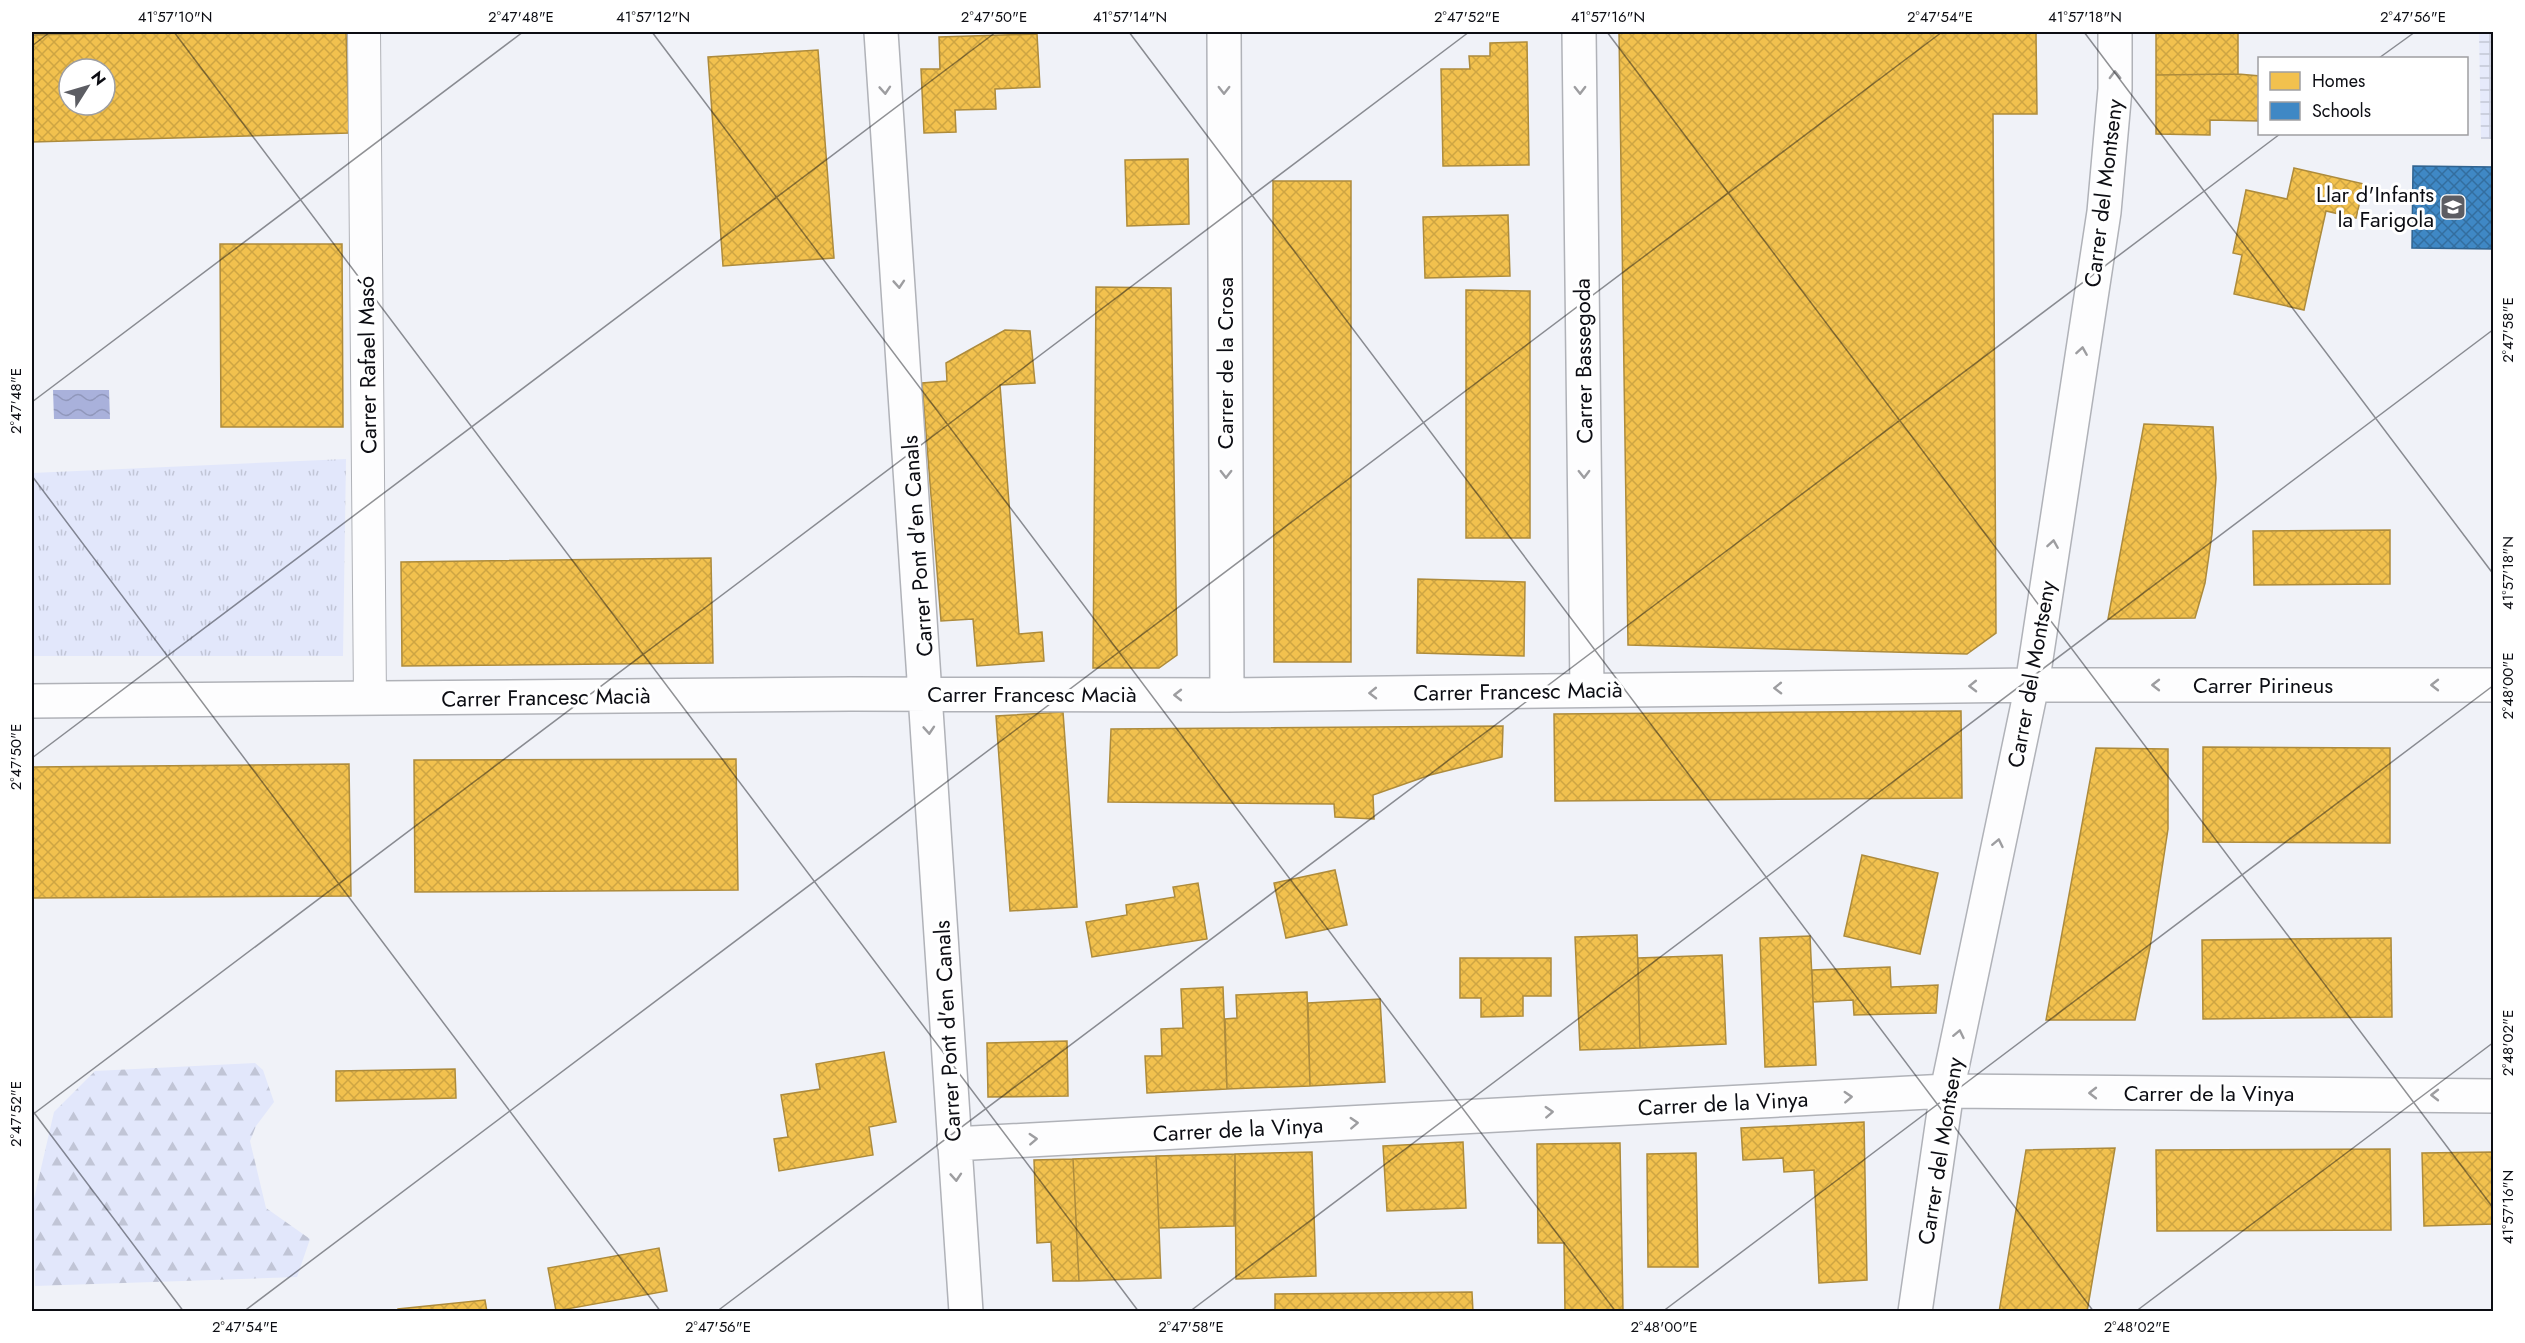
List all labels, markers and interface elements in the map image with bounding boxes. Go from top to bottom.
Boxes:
text: 41°57'10"N [138,6,212,28]
text: 2°47'48"E [488,6,554,28]
text: 41°57'12"N [616,6,690,28]
text: 2°47'50"E [961,6,1027,28]
text: 41°57'14"N [1093,6,1167,28]
text: 2°47'52"E [1434,6,1500,28]
text: 41°57'16"N [1571,6,1645,28]
text: 2°47'54"E [1907,6,1973,28]
text: 41°57'18"N [2048,6,2122,28]
text: 2°47'56"E [2380,6,2446,28]
north arrow [57,57,117,117]
legend [2258,57,2468,135]
text: N [86,66,112,90]
text: Homes [2312,68,2365,94]
one-way arrow [2109,70,2121,79]
one-way arrow [879,85,892,94]
one-way arrow [1218,85,1230,94]
one-way arrow [1574,85,1586,94]
street label: Carrer del Montseny [2076,97,2130,289]
text: Schools [2312,98,2371,124]
place label: Llar d'Infants la Farigola [2316,178,2434,235]
school or university icon: Llar d'Infants la Farigola [2438,192,2468,222]
street label: Carrer Rafael Masó [349,276,385,454]
street label: Carrer de la Crosa [1209,277,1241,449]
street label: Carrer Bassegoda [1566,278,1600,444]
one-way arrow [892,280,905,289]
text: 2°47'58"E [2497,297,2519,363]
one-way arrow [2076,347,2088,356]
text: 2°47'48"E [5,368,27,434]
street label: Carrer Pont d'en Canals [893,434,941,658]
one-way arrow [1220,469,1232,478]
one-way arrow [1578,469,1590,478]
text: 41°57'18"N [2497,536,2519,610]
one-way arrow [2046,539,2059,549]
street label: Carrer del Montseny [1999,578,2063,770]
text: 2°48'00"E [2497,652,2519,720]
street label: Carrer Pirineus [2193,669,2333,701]
street label: Carrer Francesc Macià [1413,673,1623,709]
street label: Carrer Francesc Macià [927,678,1137,710]
street label: Carrer Francesc Macià [441,679,651,715]
one-way arrow [2152,679,2161,691]
one-way arrow [2431,679,2440,691]
one-way arrow [1969,680,1978,692]
one-way arrow [1774,682,1783,694]
one-way arrow [1369,687,1378,699]
one-way arrow [1174,689,1183,701]
text: 2°47'50"E [5,724,27,790]
one-way arrow [922,726,935,735]
one-way arrow [1991,839,2004,849]
street label: Carrer Pont d'en Canals [925,919,969,1143]
text: 2°48'02"E [2497,1010,2519,1076]
one-way arrow [1952,1029,1965,1039]
street label: Carrer del Montseny [1909,1055,1971,1247]
street label: Carrer de la Vinya [2124,1077,2294,1109]
text: 2°47'52"E [5,1081,27,1147]
street label: Carrer de la Vinya [1637,1083,1809,1123]
one-way arrow [2089,1086,2098,1099]
one-way arrow [2431,1089,2440,1101]
one-way arrow [1844,1090,1853,1103]
one-way arrow [1544,1106,1553,1119]
street label: Carrer de la Vinya [1152,1109,1324,1149]
one-way arrow [1349,1116,1358,1129]
one-way arrow [1029,1133,1038,1146]
text: 41°57'16"N [2497,1170,2519,1244]
one-way arrow [950,1172,963,1181]
text: 2°47'54"E [212,1316,278,1338]
text: 2°47'56"E [685,1316,751,1338]
text: 2°47'58"E [1158,1316,1224,1338]
text: 2°48'00"E [1630,1316,1698,1338]
text: 2°48'02"E [2104,1316,2170,1338]

